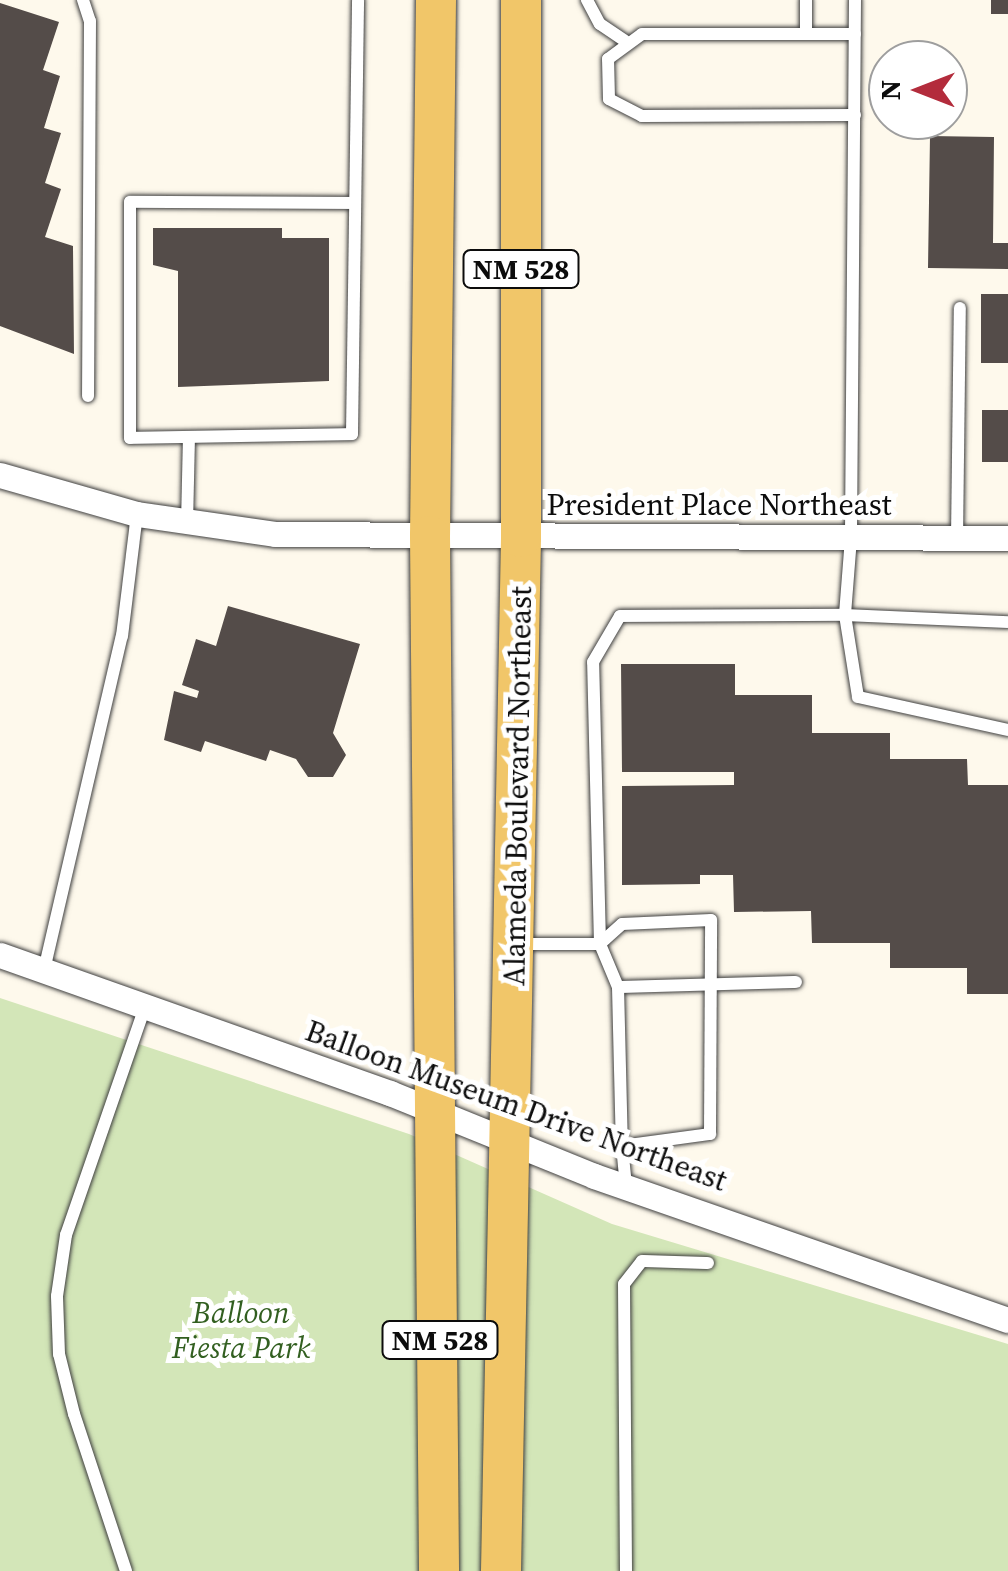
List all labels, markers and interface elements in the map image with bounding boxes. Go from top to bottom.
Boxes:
north arrow [868,40,968,140]
text: N [871,80,909,100]
road number: NM 528 [461,246,581,292]
street label: President Place Northeast [547,487,891,523]
street label: Alameda Boulevard Northeast [497,586,539,986]
street label: Balloon Museum Drive Northeast [301,1013,731,1199]
park label: Balloon Fiesta Park [172,1295,310,1366]
road number: NM 528 [380,1317,500,1363]

